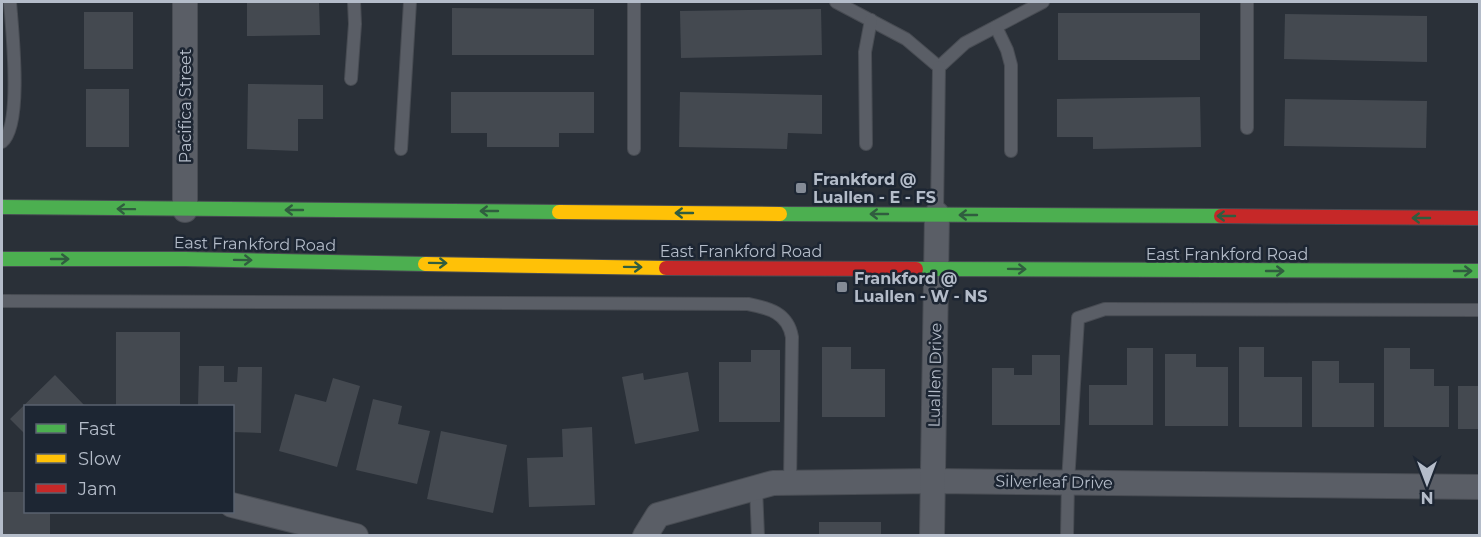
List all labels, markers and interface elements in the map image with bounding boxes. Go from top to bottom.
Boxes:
street label: Pacifica Street [176,48,195,163]
place label: Frankford @ Luallen - E - FS [813,170,936,207]
marker: Frankford @ Luallen - E - FS [794,181,808,195]
one-way arrow [117,204,137,215]
one-way arrow [284,204,304,216]
one-way arrow [479,205,499,217]
one-way arrow [674,207,694,218]
one-way arrow [869,208,889,220]
one-way arrow [958,209,978,221]
one-way arrow [1217,211,1237,222]
one-way arrow [1412,212,1432,224]
street label: East Frankford Road [174,233,336,255]
street label: East Frankford Road [660,242,822,261]
street label: East Frankford Road [1146,245,1308,264]
one-way arrow [50,253,69,265]
one-way arrow [233,254,253,266]
one-way arrow [428,258,448,269]
one-way arrow [623,261,643,273]
one-way arrow [1006,263,1026,275]
one-way arrow [1264,265,1284,277]
one-way arrow [1452,265,1472,277]
place label: Frankford @ Luallen - W - NS [854,269,987,306]
marker: Frankford @ Luallen - W - NS [835,280,849,294]
street label: Luallen Drive [925,322,945,428]
legend [24,405,234,513]
text: Fast [78,418,116,440]
text: Slow [78,448,121,470]
north arrow [1397,453,1457,513]
street label: Silverleaf Drive [995,471,1113,493]
text: Jam [77,478,117,500]
text: N [1421,488,1433,507]

